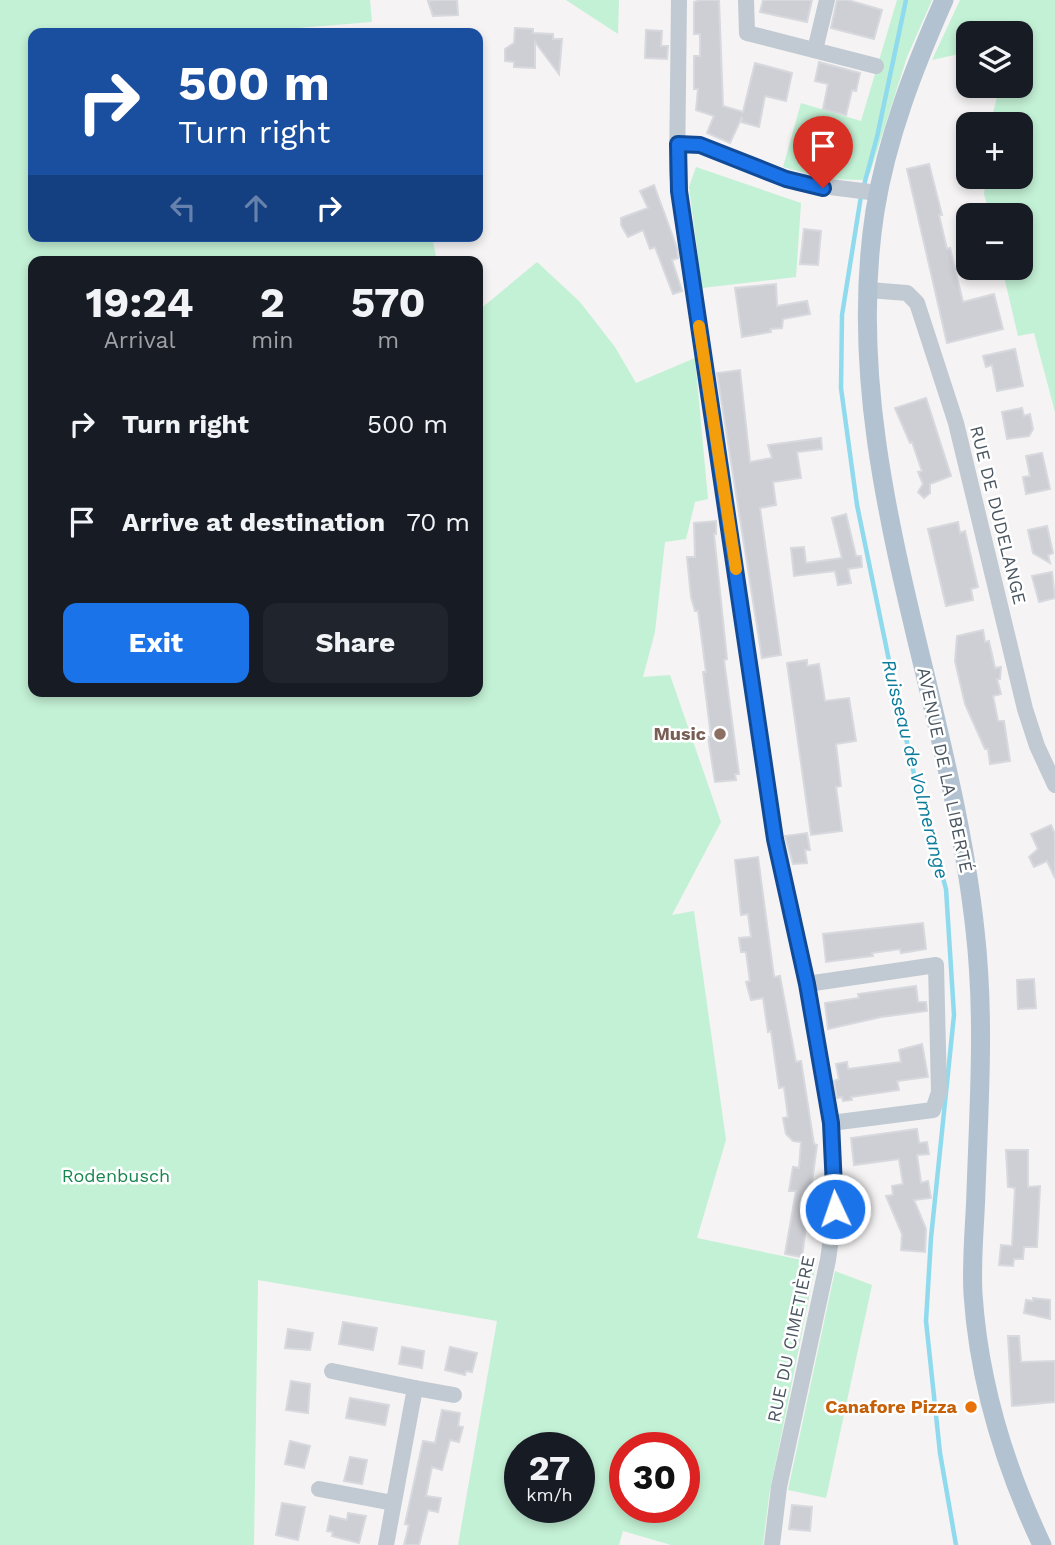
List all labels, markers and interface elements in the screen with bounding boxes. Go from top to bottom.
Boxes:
map controls [956,21,1033,280]
button: layers [956,21,1033,98]
text: 500 m [178,54,330,112]
icon: right [63,56,154,147]
button: + [956,112,1033,189]
text: Turn right [178,113,330,151]
pin [793,116,853,188]
icon: arrive [804,127,842,165]
icon: left [164,189,202,227]
icon: ahead [237,189,275,227]
icon: right [310,189,348,227]
button: − [956,203,1033,280]
text: 19:24 [85,278,194,327]
text: 2 [260,278,285,327]
text: 570 [351,278,426,327]
text: Arrival [104,327,175,354]
text: min [251,327,293,354]
text: m [377,327,399,354]
icon: right [63,405,101,443]
text: Turn right [122,409,249,439]
text: 500 m [367,409,448,439]
street label: RUE DE DUDELANGE [966,423,1031,606]
icon: arrive [63,503,101,541]
text: Arrive at destination [122,507,385,537]
text: 70 m [406,507,470,537]
button: Exit [63,603,249,683]
button: Share [263,603,448,683]
water label: Ruisseau de Volmerange [877,657,954,881]
street label: AVENUE DE LA LIBERTÉ [913,665,978,875]
place label: Music [653,723,706,744]
marker: Music [712,726,728,742]
park label: Rodenbusch [62,1165,170,1186]
position arrow [798,1172,872,1246]
street label: RUE DU CIMETIÈRE [763,1254,818,1424]
place label: Canafore Pizza [825,1396,958,1417]
marker: Canafore Pizza [963,1399,979,1415]
speed limit sign: 30 [609,1432,700,1523]
text: 27 [529,1447,570,1489]
text: km/h [526,1484,573,1505]

